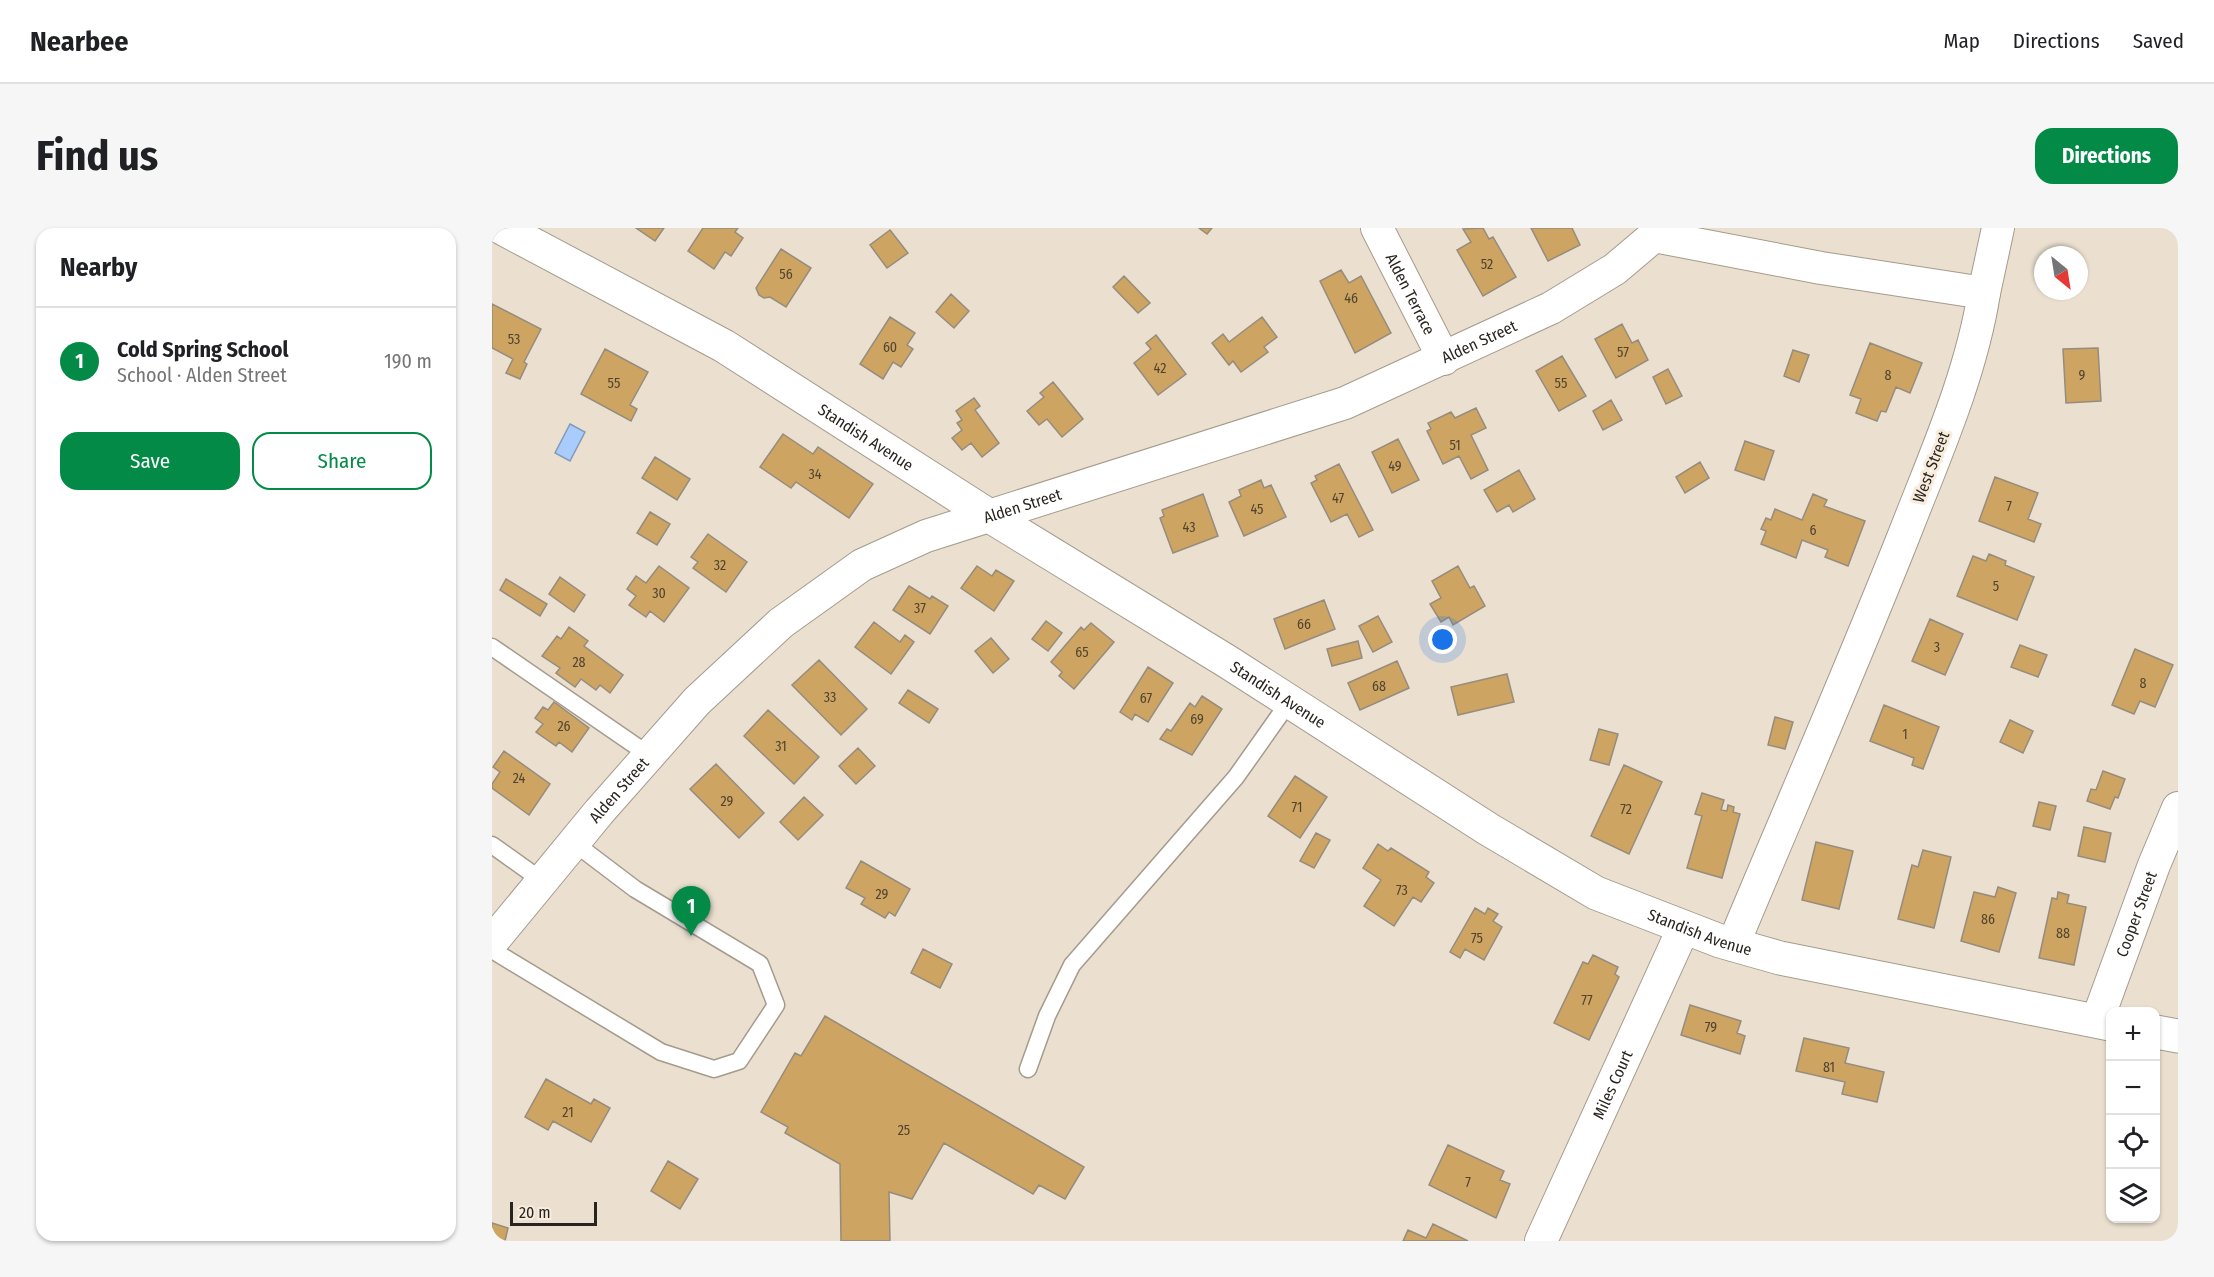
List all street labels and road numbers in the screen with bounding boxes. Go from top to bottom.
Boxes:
street label: Alden Terrace [1382,250,1439,338]
street label: Alden Street [1438,315,1520,367]
street label: Standish Avenue [815,400,917,474]
street label: West Street [1909,428,1954,505]
street label: Alden Street [981,484,1064,527]
street label: Standish Avenue [1227,657,1329,732]
street label: Alden Street [585,753,653,826]
street label: Cooper Street [2112,868,2161,959]
street label: Standish Avenue [1645,905,1754,959]
street label: Miles Court [1588,1046,1636,1122]

